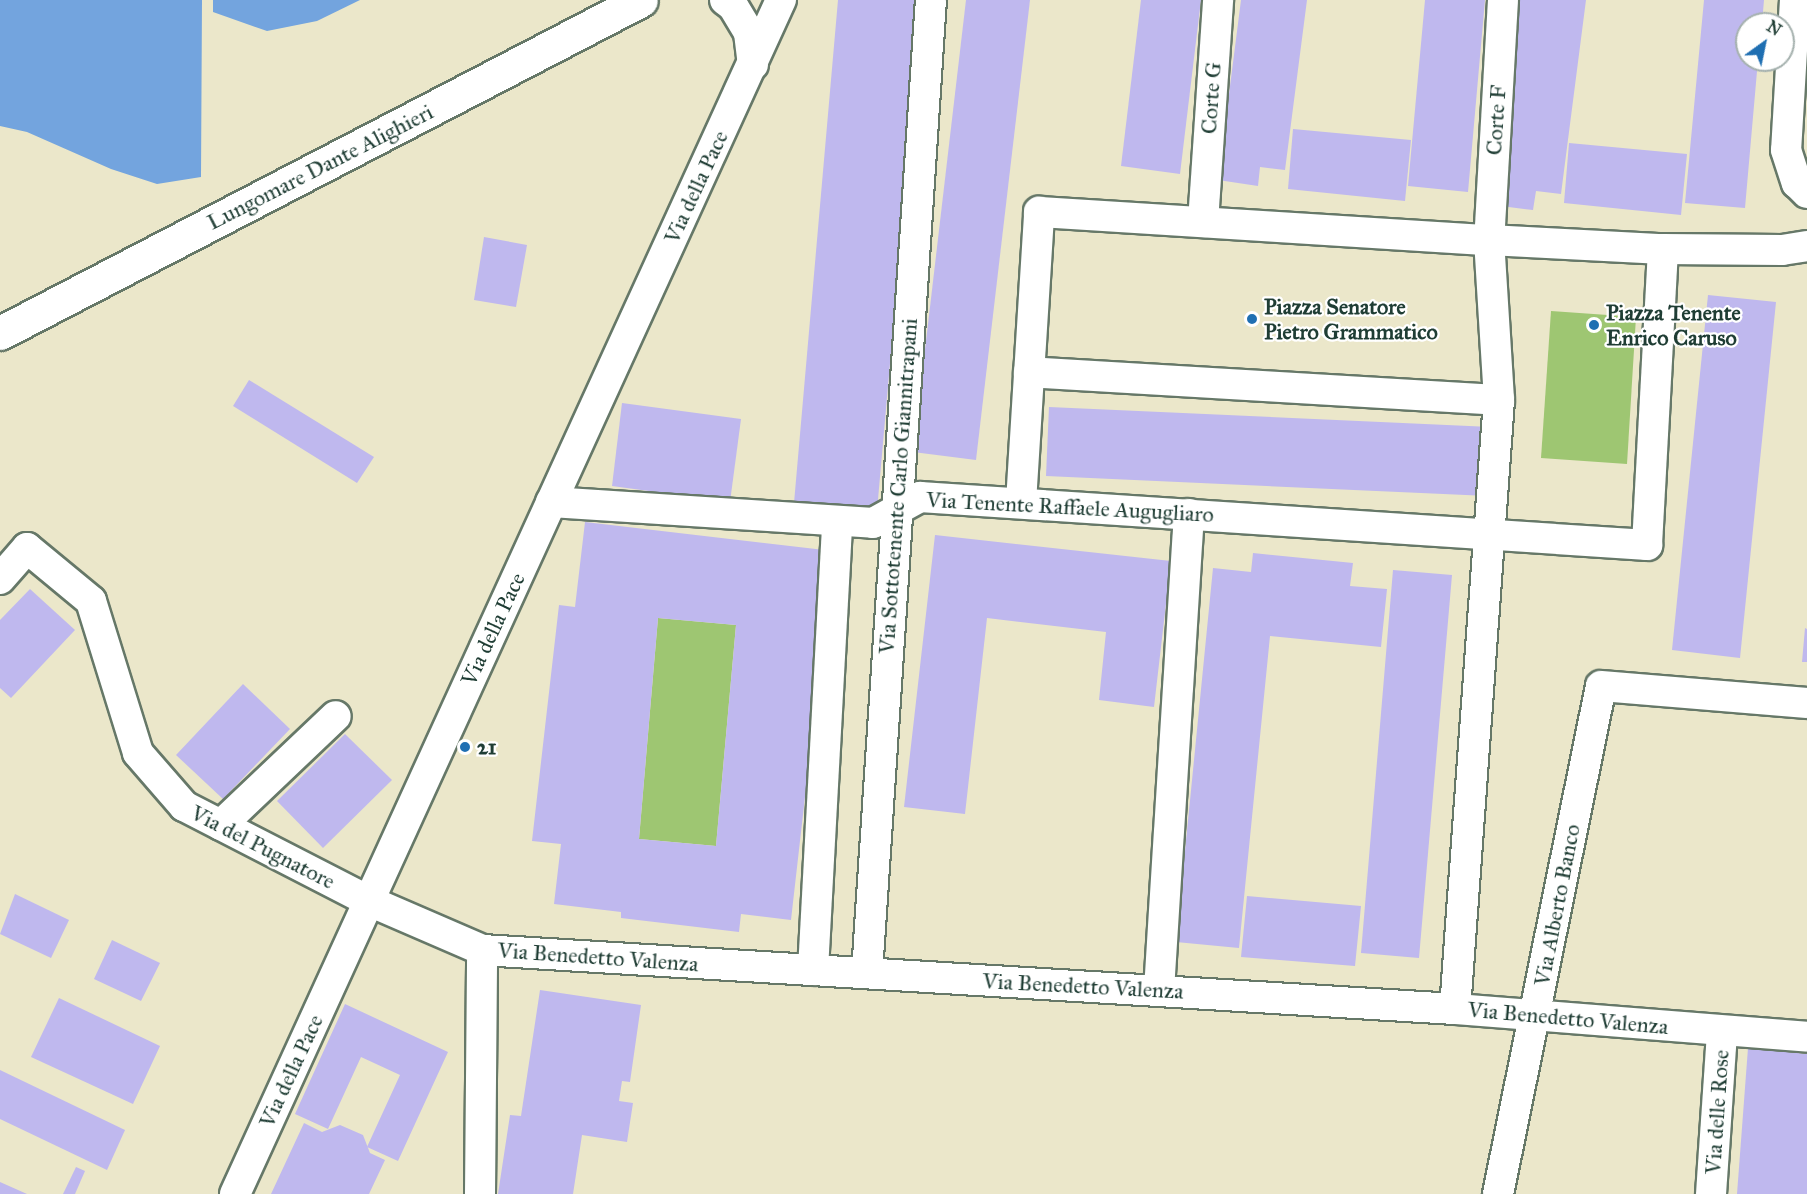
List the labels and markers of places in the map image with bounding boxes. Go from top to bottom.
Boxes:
place label: Piazza Senatore Pietro Grammatico [1264,293,1438,344]
place label: Piazza Tenente Enrico Caruso [1606,299,1741,350]
marker: Piazza Senatore Pietro Grammatico [1245,312,1259,326]
marker: Piazza Tenente Enrico Caruso [1587,318,1601,332]
place label: 21 [477,734,497,760]
marker: 21 [458,740,472,754]

